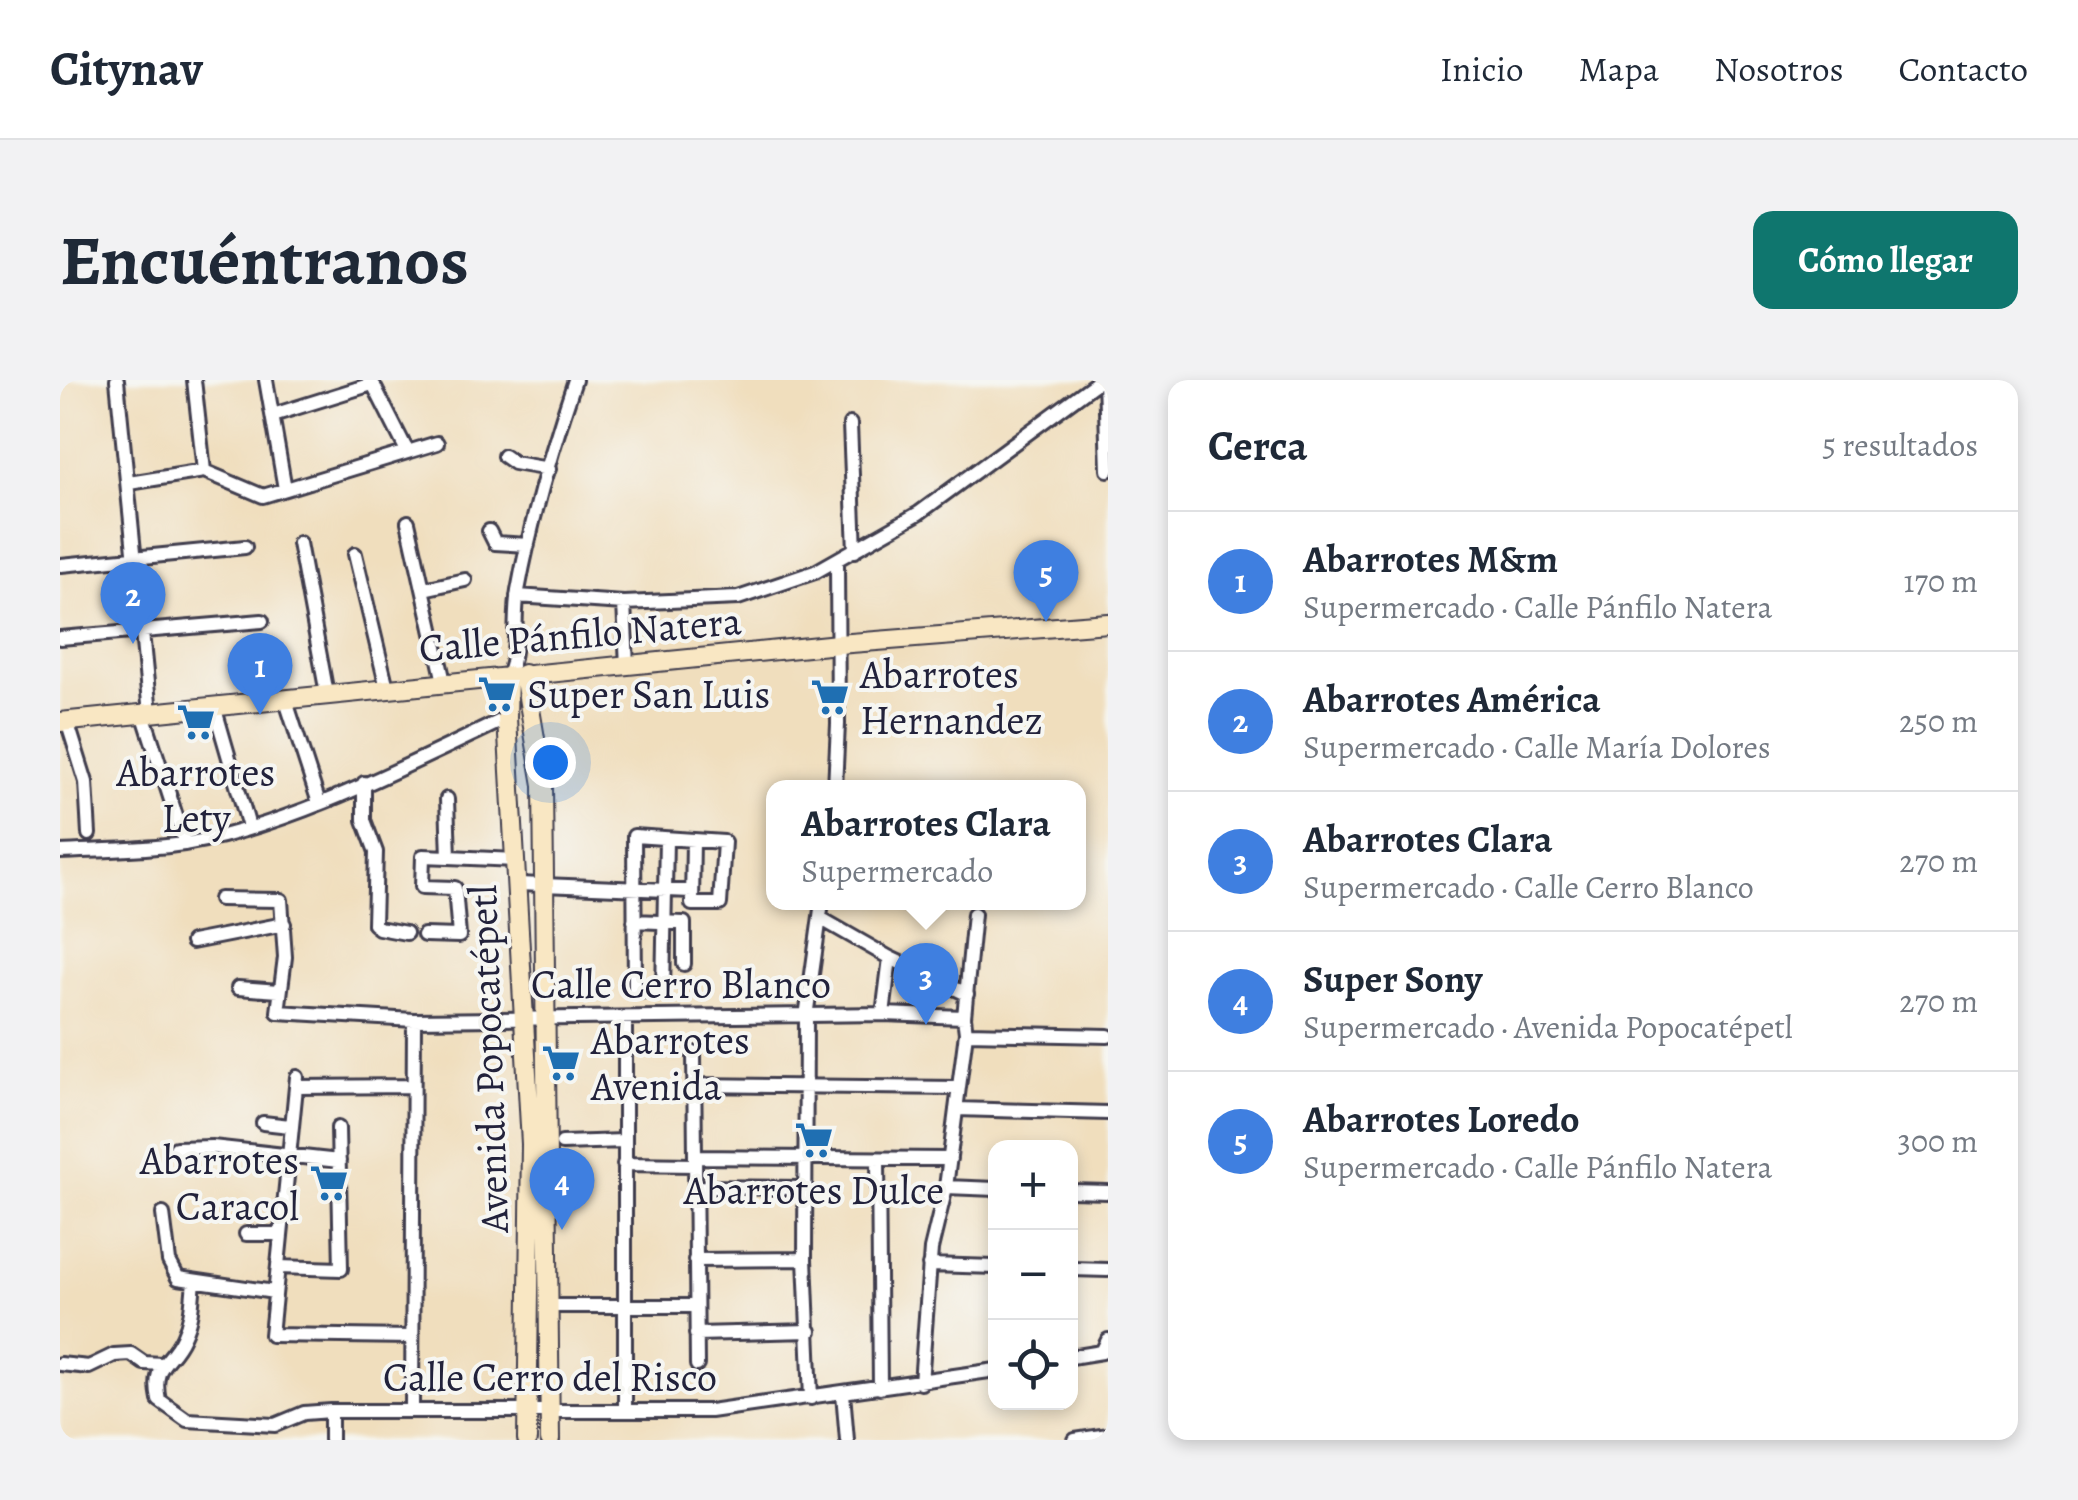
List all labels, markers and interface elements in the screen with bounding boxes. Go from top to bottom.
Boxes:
text: Citynav [50,36,203,102]
text: Inicio [1440,45,1524,93]
text: Mapa [1579,45,1659,93]
text: Nosotros [1714,45,1843,93]
text: Contacto [1898,45,2028,93]
button: Cómo llegar [1753,211,2018,309]
text: Encuéntranos [60,213,469,308]
text: Cerca [1208,417,1307,474]
text: 5 resultados [1822,423,1978,467]
text: Abarrotes M&m [1303,533,1558,585]
pin: 5 [1014,540,1078,622]
text: 1 [1235,559,1246,603]
text: 170 m [1904,559,1978,603]
pin: 2 [100,562,166,644]
text: Supermercado · Calle Pánfilo Natera [1303,585,1773,629]
street label: Calle Pánfilo Natera [417,593,744,676]
pin: 1 [228,632,292,715]
place label: Abarrotes Hernandez [859,647,1043,748]
place label: Super San Luis [527,667,770,722]
supermarket icon: Super San Luis [476,673,518,715]
text: Abarrotes América [1303,673,1601,725]
supermarket icon: Abarrotes Hernandez [809,676,851,718]
text: 2 [1233,699,1248,743]
text: 250 m [1899,699,1978,743]
supermarket icon: Abarrotes Lety [175,701,217,743]
text: Supermercado · Calle María Dolores [1303,725,1771,769]
your location [525,737,576,788]
place label: Abarrotes Lety [116,745,275,846]
popup [766,780,1086,910]
text: Abarrotes Clara [801,797,1051,849]
text: Abarrotes Clara [1303,813,1553,865]
text: 3 [1234,839,1247,883]
text: 270 m [1899,839,1978,883]
text: Supermercado [801,849,993,893]
text: Supermercado · Calle Cerro Blanco [1303,865,1754,909]
street label: Avenida Popocatépetl [455,884,522,1235]
pin: 3 [894,942,958,1025]
text: Super Sony [1303,953,1482,1005]
street label: Calle Cerro Blanco [531,957,831,1012]
text: 4 [1233,979,1248,1023]
text: 270 m [1899,979,1978,1023]
text: Supermercado · Avenida Popocatépetl [1303,1005,1793,1049]
place label: Abarrotes Avenida [590,1013,750,1114]
supermarket icon: Abarrotes Avenida [540,1042,582,1084]
text: Abarrotes Loredo [1303,1093,1580,1145]
supermarket icon: Abarrotes Dulce [793,1119,835,1161]
text: 5 [1234,1119,1247,1163]
text: 300 m [1898,1119,1978,1163]
place label: Abarrotes Caracol [139,1133,299,1234]
map controls [988,1140,1078,1410]
button: + [988,1140,1078,1230]
text: Supermercado · Calle Pánfilo Natera [1303,1145,1773,1189]
pin: 4 [530,1148,594,1230]
supermarket icon: Abarrotes Caracol [308,1162,350,1204]
place label: Abarrotes Dulce [683,1163,944,1218]
button: − [988,1230,1078,1320]
button: locate [988,1320,1078,1410]
street label: Calle Cerro del Risco [383,1350,717,1405]

